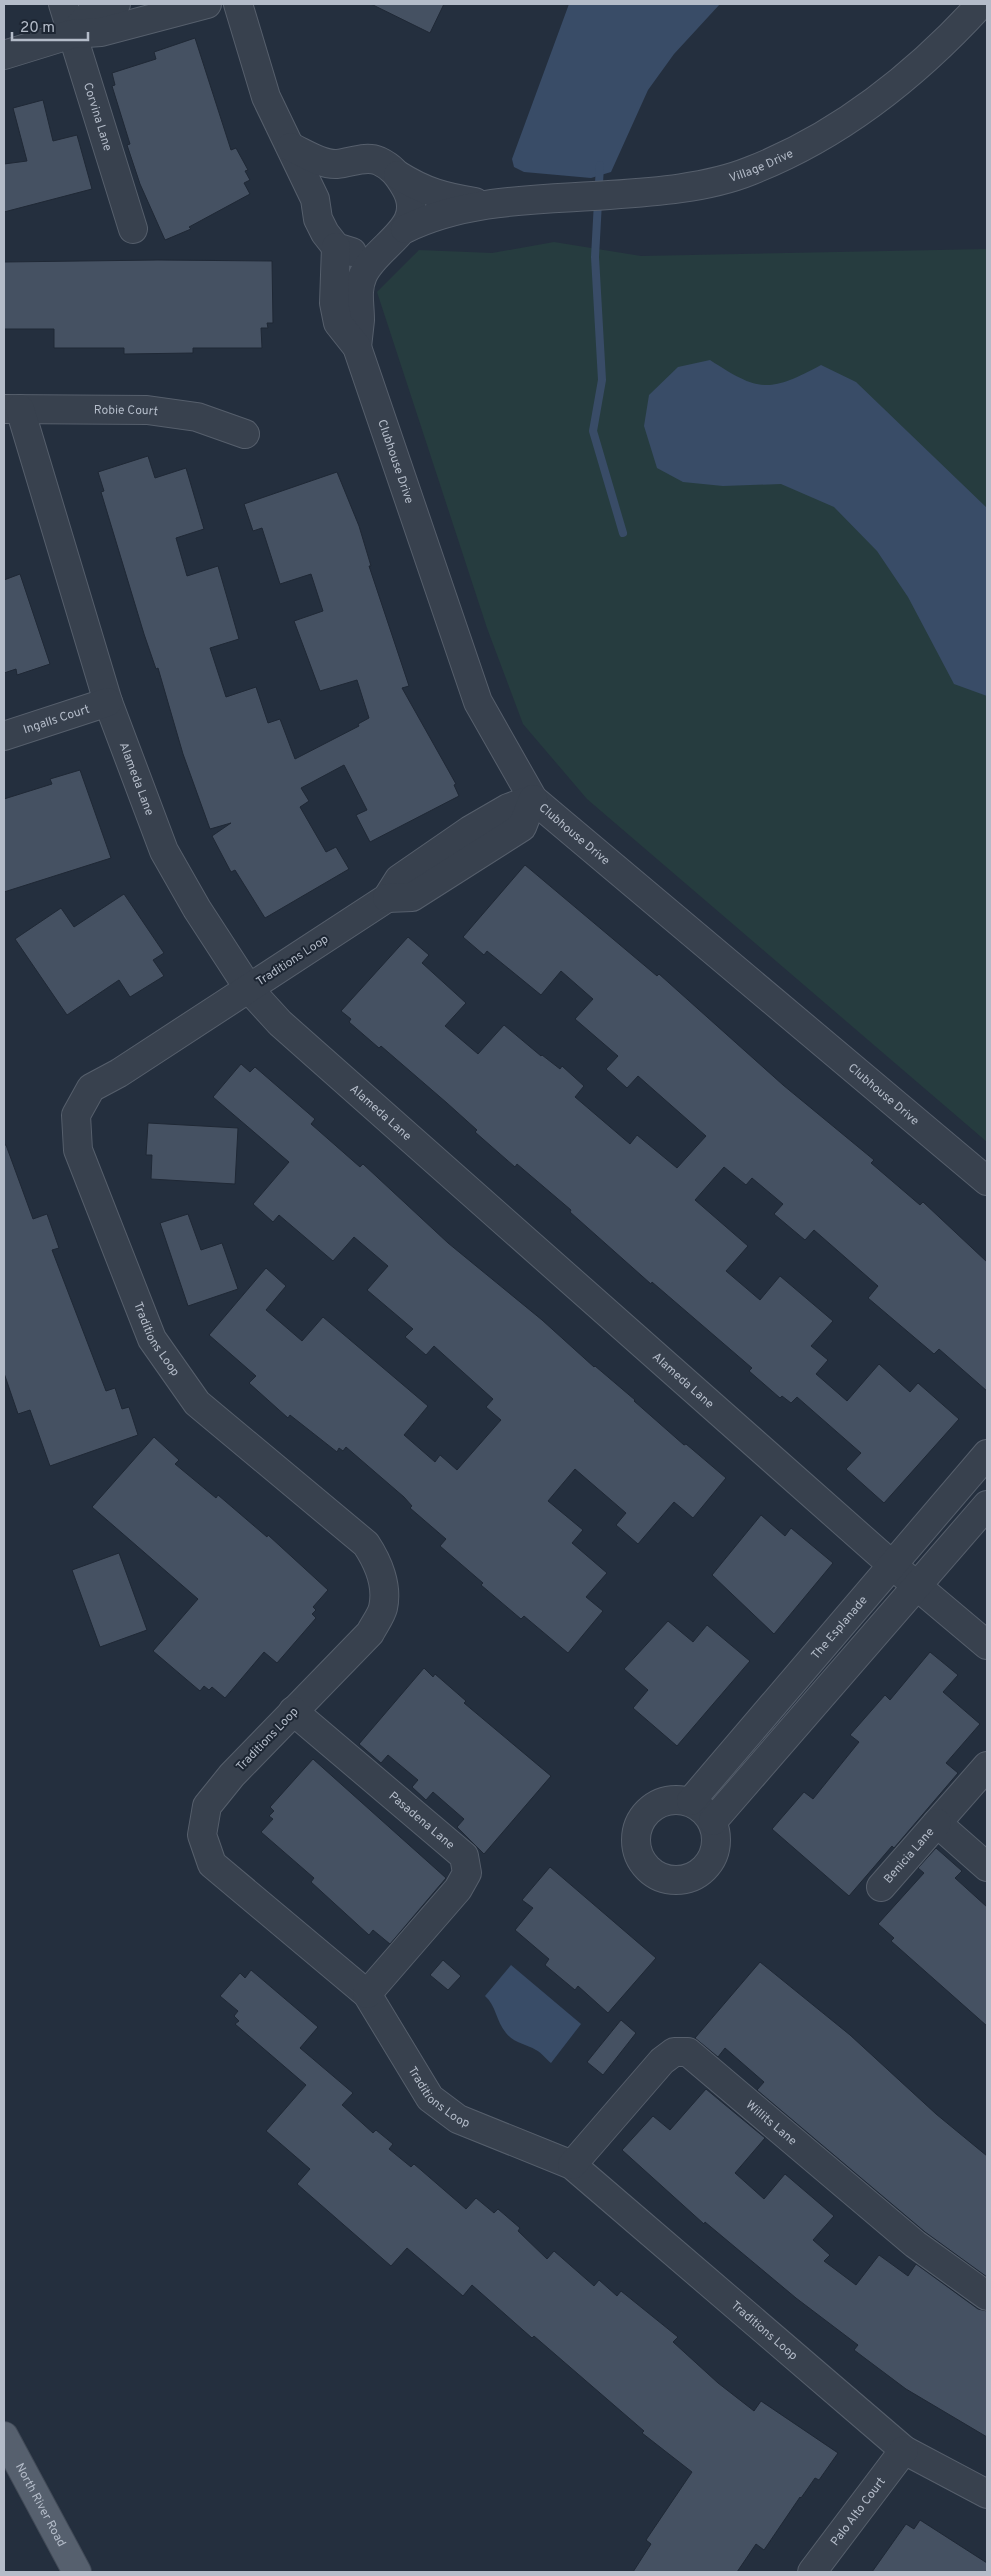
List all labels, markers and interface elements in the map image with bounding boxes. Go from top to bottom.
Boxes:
scale bar [12,10,89,42]
text: 20 m [20,19,55,38]
street label: Corvina Lane [79,81,115,153]
street label: Village Drive [727,146,796,187]
street label: Robie Court [94,403,159,420]
street label: Clubhouse Drive [373,418,417,506]
street label: Ingalls Court [21,702,92,738]
street label: Alameda Lane [115,740,157,818]
street label: Clubhouse Drive [535,800,613,869]
street label: Traditions Loop [253,931,332,990]
street label: Clubhouse Drive [844,1060,922,1129]
street label: Alameda Lane [346,1081,414,1145]
street label: Traditions Loop [129,1300,183,1380]
street label: Alameda Lane [648,1349,717,1413]
street label: The Esplanade [808,1593,871,1663]
street label: Traditions Loop [233,1704,302,1775]
street label: Pasadena Lane [385,1789,458,1854]
street label: Benicia Lane [881,1825,938,1887]
street label: Traditions Loop [404,2064,472,2132]
street label: Willits Lane [742,2097,800,2150]
street label: Traditions Loop [727,2298,801,2364]
street label: North River Road [11,2460,69,2550]
street label: Palo Alto Court [828,2474,890,2549]

